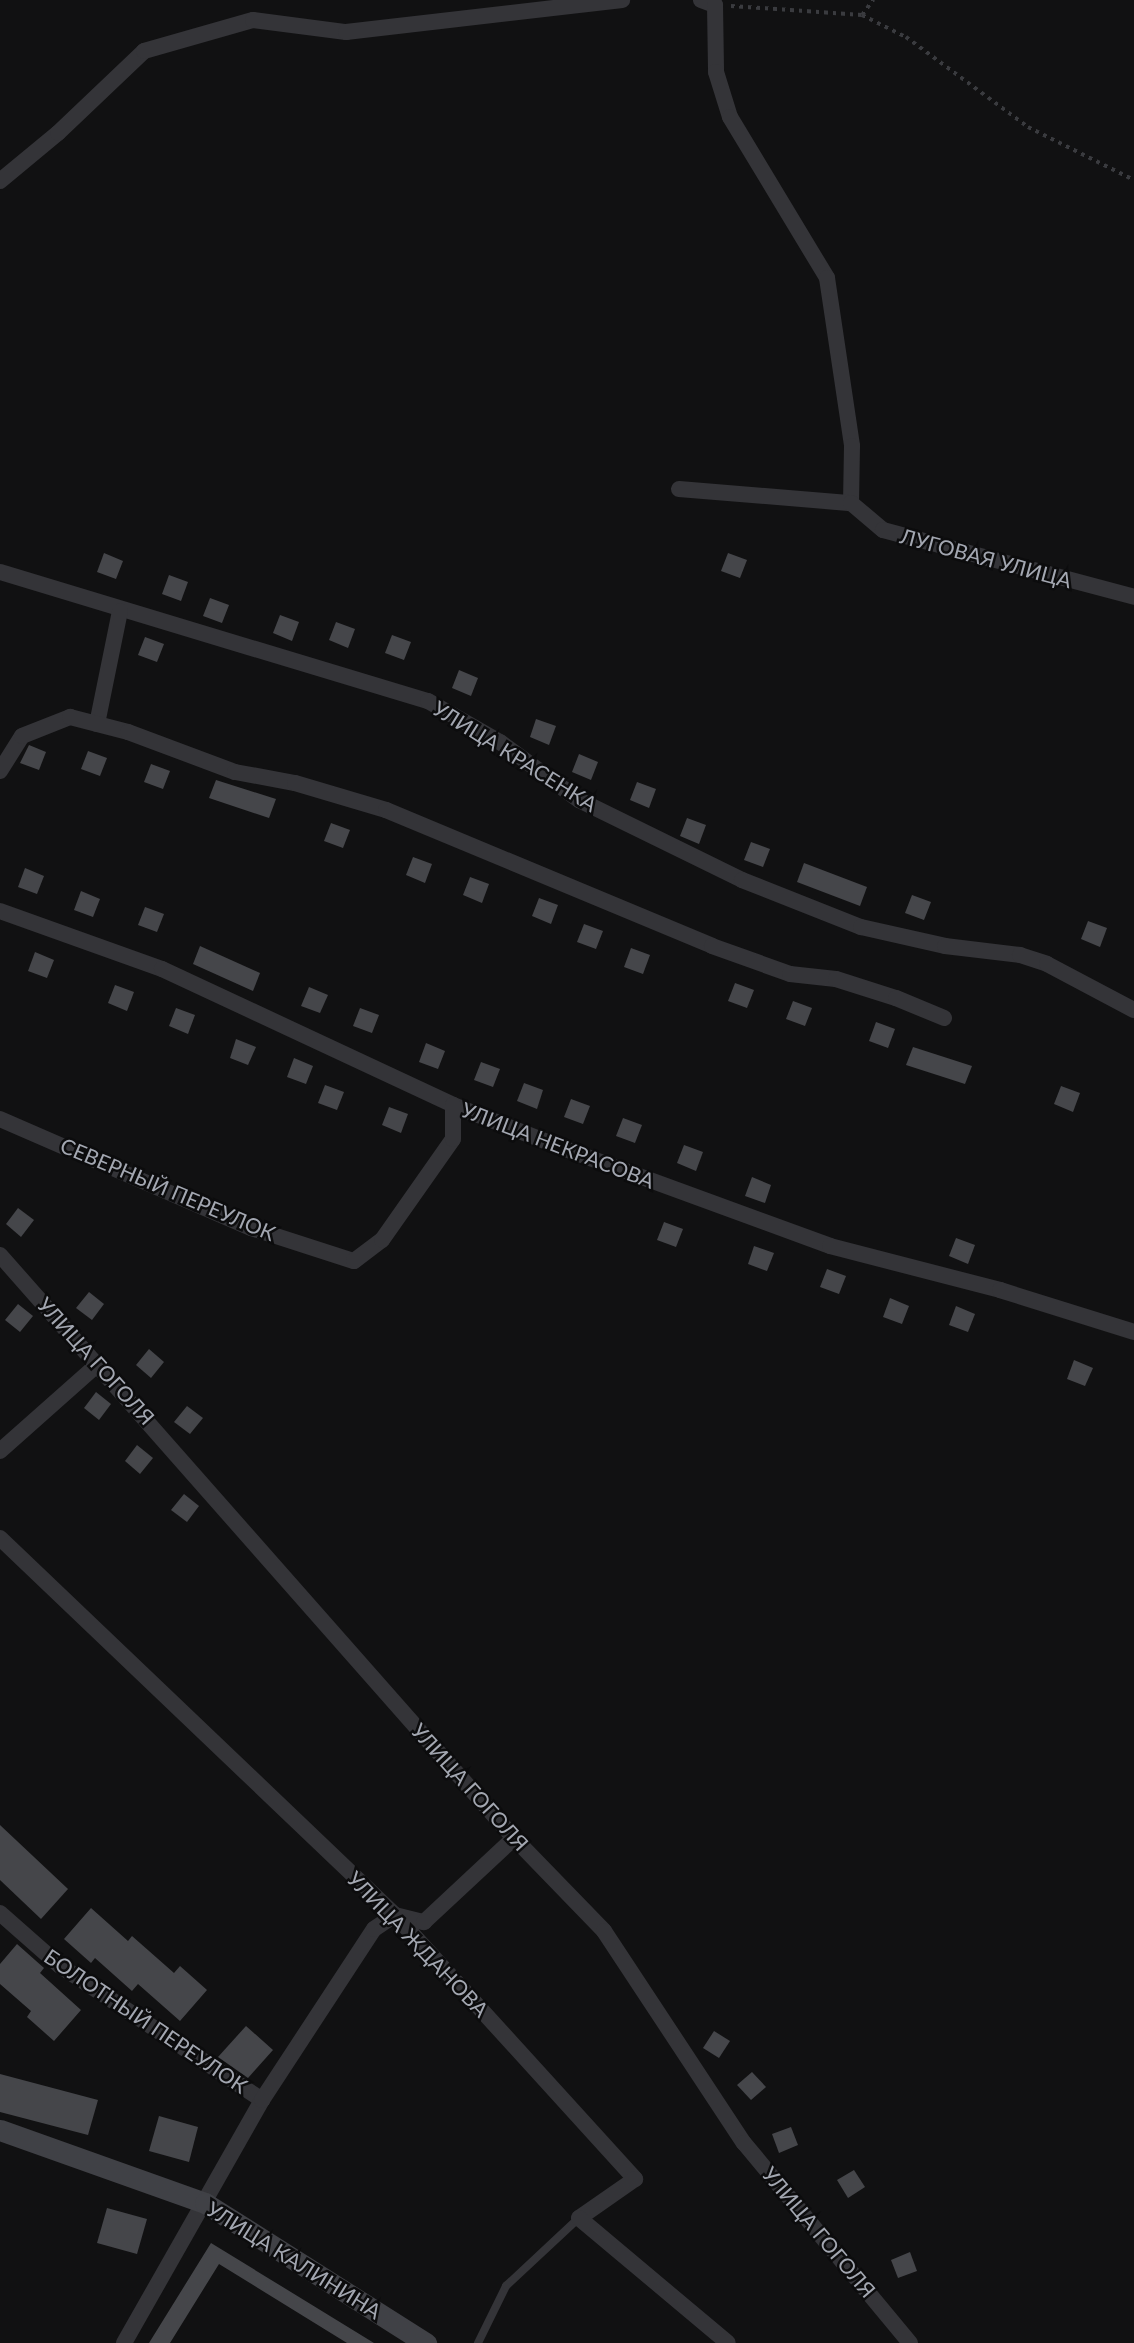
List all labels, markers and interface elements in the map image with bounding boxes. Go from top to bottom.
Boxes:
street label: ЛУГОВАЯ УЛИЦА [898,523,1074,593]
street label: УЛИЦА КРАСЕНКА [428,695,602,817]
street label: УЛИЦА НЕКРАСОВА [458,1097,658,1193]
street label: СЕВЕРНЫЙ ПЕРЕУЛОК [57,1132,279,1246]
street label: УЛИЦА ГОГОЛЯ [32,1292,160,1430]
street label: УЛИЦА ГОГОЛЯ [406,1718,534,1856]
street label: УЛИЦА ЖДАНОВА [342,1866,494,2022]
street label: БОЛОТНЫЙ ПЕРЕУЛОК [40,1944,252,2098]
street label: УЛИЦА ГОГОЛЯ [757,2162,881,2302]
street label: УЛИЦА КАЛИНИНА [202,2196,386,2324]

